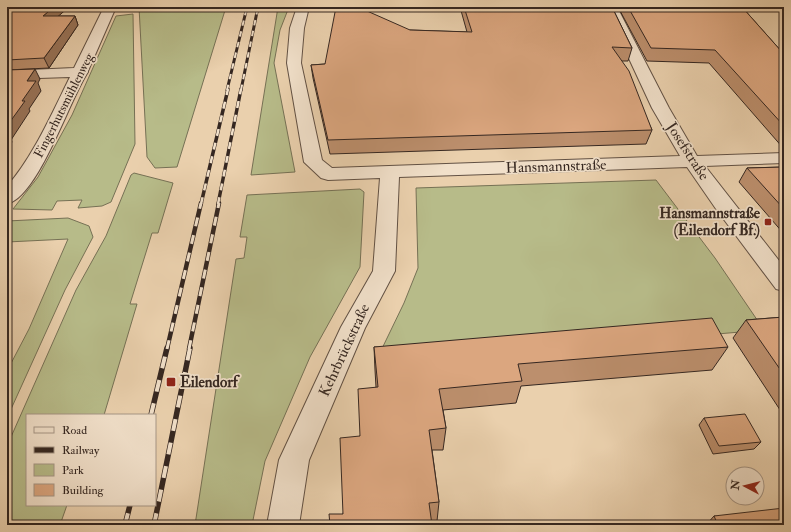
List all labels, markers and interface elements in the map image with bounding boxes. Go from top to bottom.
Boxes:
street label: Fingerhutsmühlenweg [31,50,97,161]
street label: Josefstraße [660,118,713,184]
street label: Hansmannstraße [505,155,607,178]
place label: Hansmannstraße (Eilendorf Bf.) [659,204,761,240]
marker: Hansmannstraße (Eilendorf Bf.) [763,217,773,227]
street label: Kehrbrückstraße [315,301,374,399]
place label: Eilendorf [180,373,241,392]
marker: Eilendorf [165,376,177,388]
legend [26,414,156,506]
text: Road [62,423,87,438]
text: Railway [62,443,100,458]
text: Park [62,463,84,478]
north arrow [725,466,765,506]
text: N [728,478,743,492]
text: Building [62,483,105,498]

